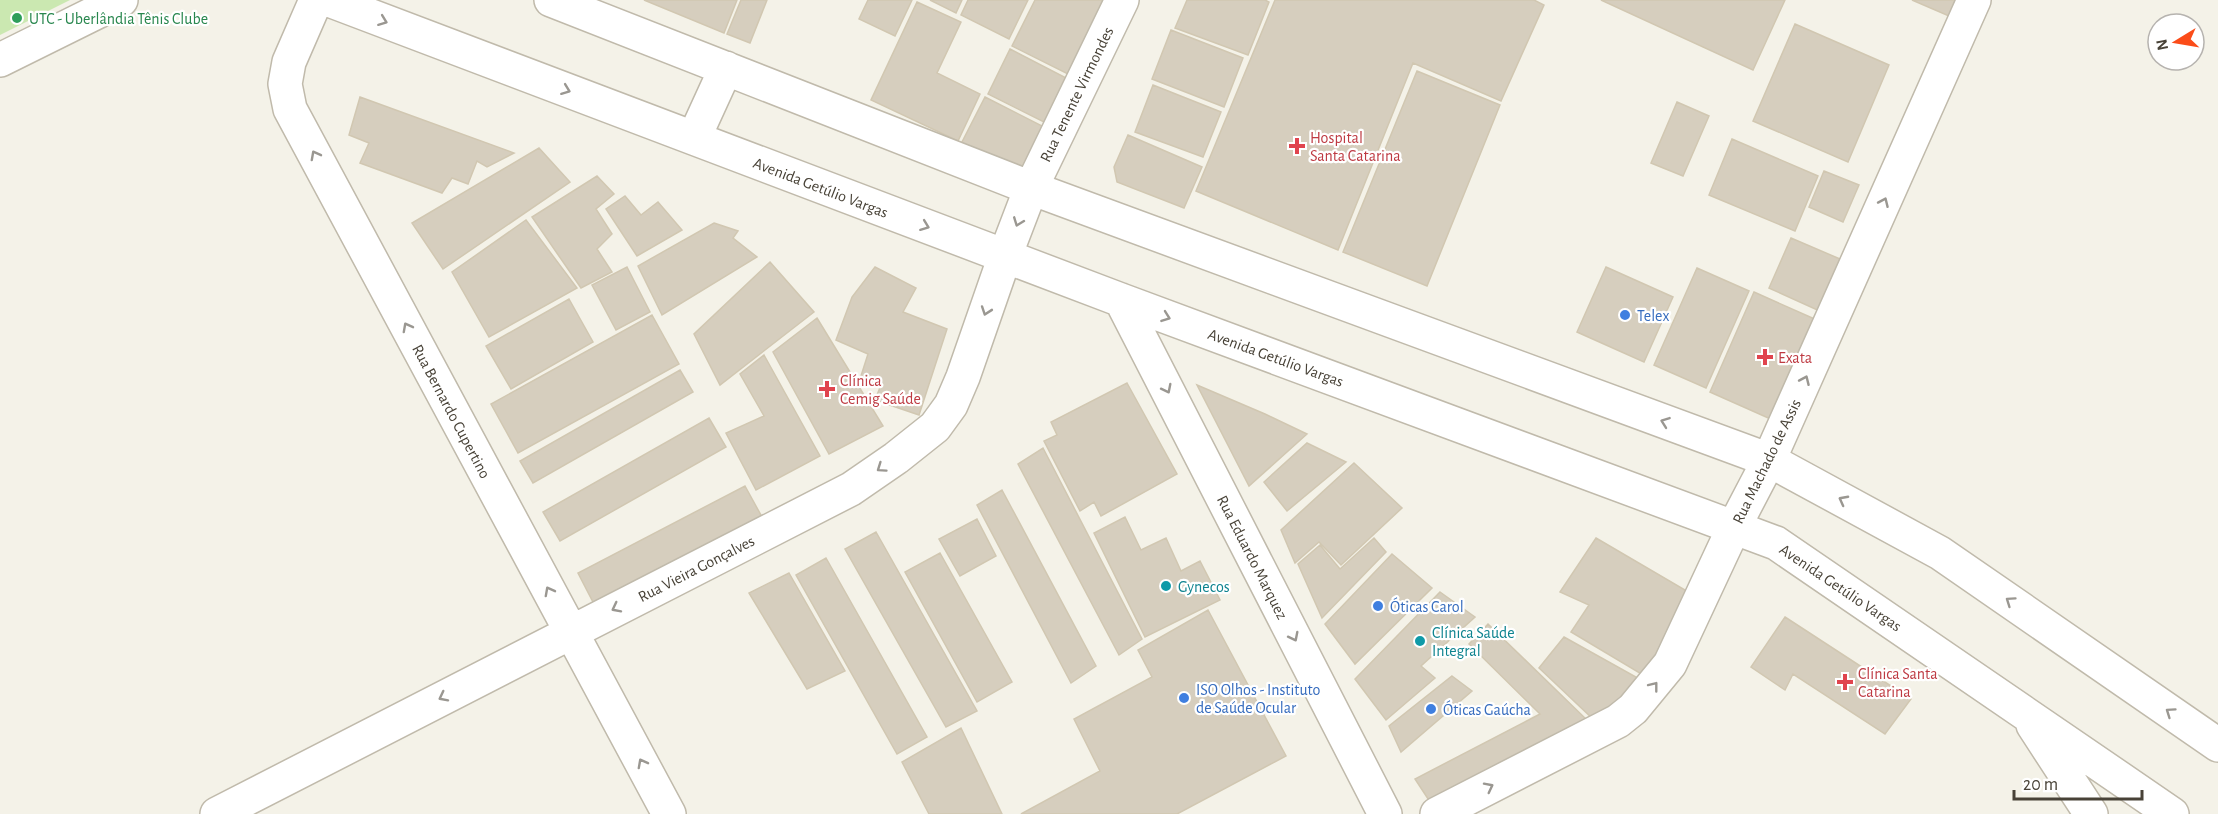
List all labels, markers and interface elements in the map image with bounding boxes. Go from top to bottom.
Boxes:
marker: UTC - Uberlândia Tênis Clube [10,11,24,25]
place label: UTC - Uberlândia Tênis Clube [29,11,208,27]
north arrow [2146,12,2206,72]
one-way arrow [377,13,388,26]
street label: Rua Tenente Virmondes [1037,24,1117,165]
text: N [2153,38,2171,52]
one-way arrow [559,83,570,95]
place label: Hospital Santa Catarina [1310,130,1401,164]
marker: Hospital Santa Catarina [1288,137,1306,155]
one-way arrow [311,150,322,161]
street label: Avenida Getúlio Vargas [751,155,890,221]
one-way arrow [1877,197,1889,208]
one-way arrow [1013,215,1025,226]
one-way arrow [919,218,930,231]
one-way arrow [980,305,993,316]
marker: Telex [1618,308,1632,322]
place label: Telex [1637,308,1669,324]
one-way arrow [1160,309,1171,322]
one-way arrow [403,322,414,333]
street label: Avenida Getúlio Vargas [1206,326,1346,390]
street label: Rua Bernardo Cupertino [409,342,493,481]
marker: Exata [1756,348,1774,366]
place label: Exata [1778,350,1812,366]
place label: Clínica Cemig Saúde [840,373,921,407]
one-way arrow [1798,375,1810,386]
marker: Clínica Cemig Saúde [818,380,836,398]
one-way arrow [1159,383,1171,394]
street label: Rua Machado de Assis [1730,397,1804,526]
one-way arrow [1660,416,1671,429]
one-way arrow [877,461,888,472]
street label: Rua Eduardo Marquez [1214,493,1290,622]
one-way arrow [1839,496,1849,507]
street label: Rua Vieira Gonçalves [636,533,757,605]
street label: Avenida Getúlio Vargas [1777,541,1904,634]
marker: Gynecos [1159,579,1173,593]
place label: Gynecos [1178,579,1230,596]
one-way arrow [545,587,556,597]
place label: Óticas Carol [1390,597,1464,615]
one-way arrow [2005,597,2016,608]
marker: Óticas Carol [1371,599,1385,613]
one-way arrow [612,601,623,613]
place label: Clínica Saúde Integral [1432,625,1515,659]
one-way arrow [1287,631,1298,642]
marker: Clínica Saúde Integral [1413,634,1427,648]
place label: Clínica Santa Catarina [1858,666,1938,700]
marker: Clínica Santa Catarina [1836,673,1854,691]
one-way arrow [1646,681,1657,692]
place label: ISO Olhos - Instituto de Saúde Ocular [1196,682,1320,716]
one-way arrow [438,690,449,702]
marker: ISO Olhos - Instituto de Saúde Ocular [1177,691,1191,705]
place label: Óticas Gaúcha [1443,700,1531,718]
marker: Óticas Gaúcha [1424,702,1438,716]
one-way arrow [2166,708,2177,719]
one-way arrow [638,758,649,769]
scale bar [2014,763,2142,801]
text: 20 m [2023,776,2058,794]
one-way arrow [1483,783,1494,795]

